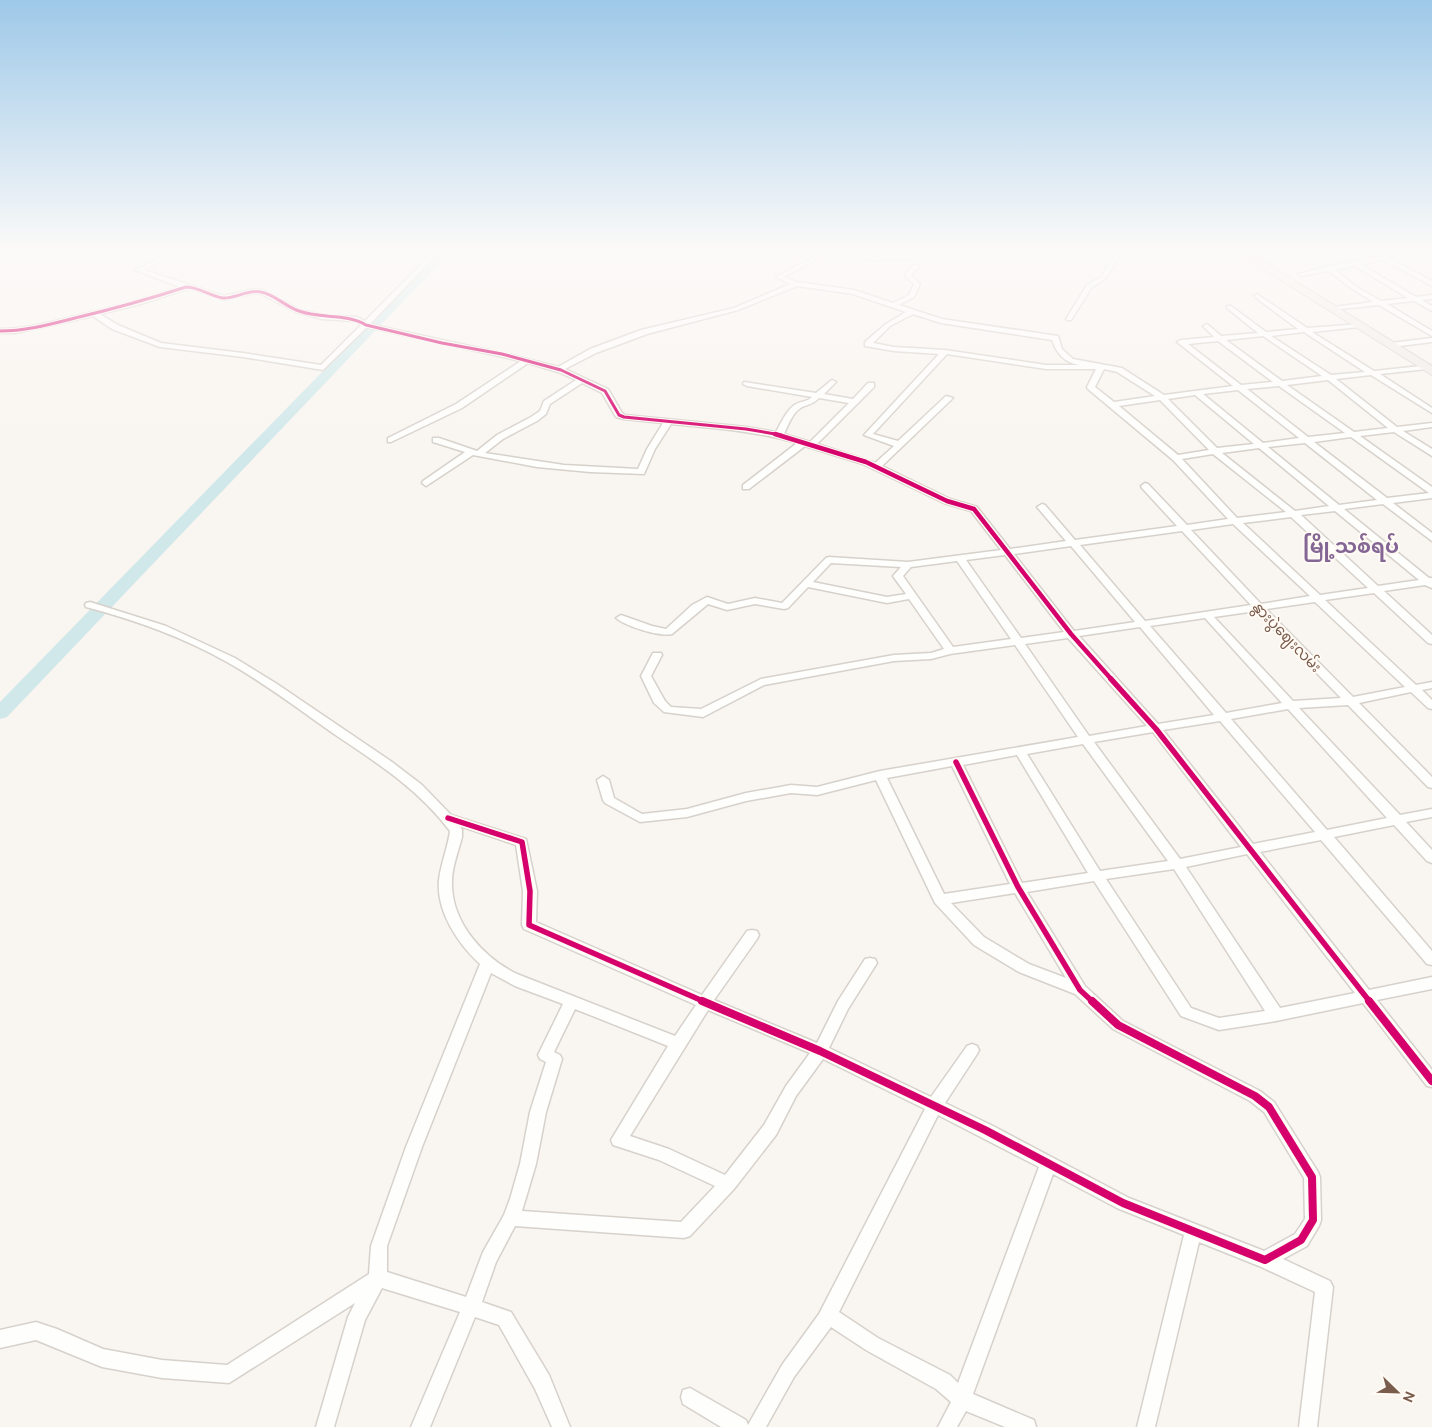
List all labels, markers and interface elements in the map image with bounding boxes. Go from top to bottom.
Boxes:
district label: မြို့သစ်ရပ် [1303,533,1399,562]
street label: နွားပွဲဈေးလမ်း [1247,597,1326,678]
north arrow [1372,1367,1422,1417]
text: N [1400,1389,1418,1405]

